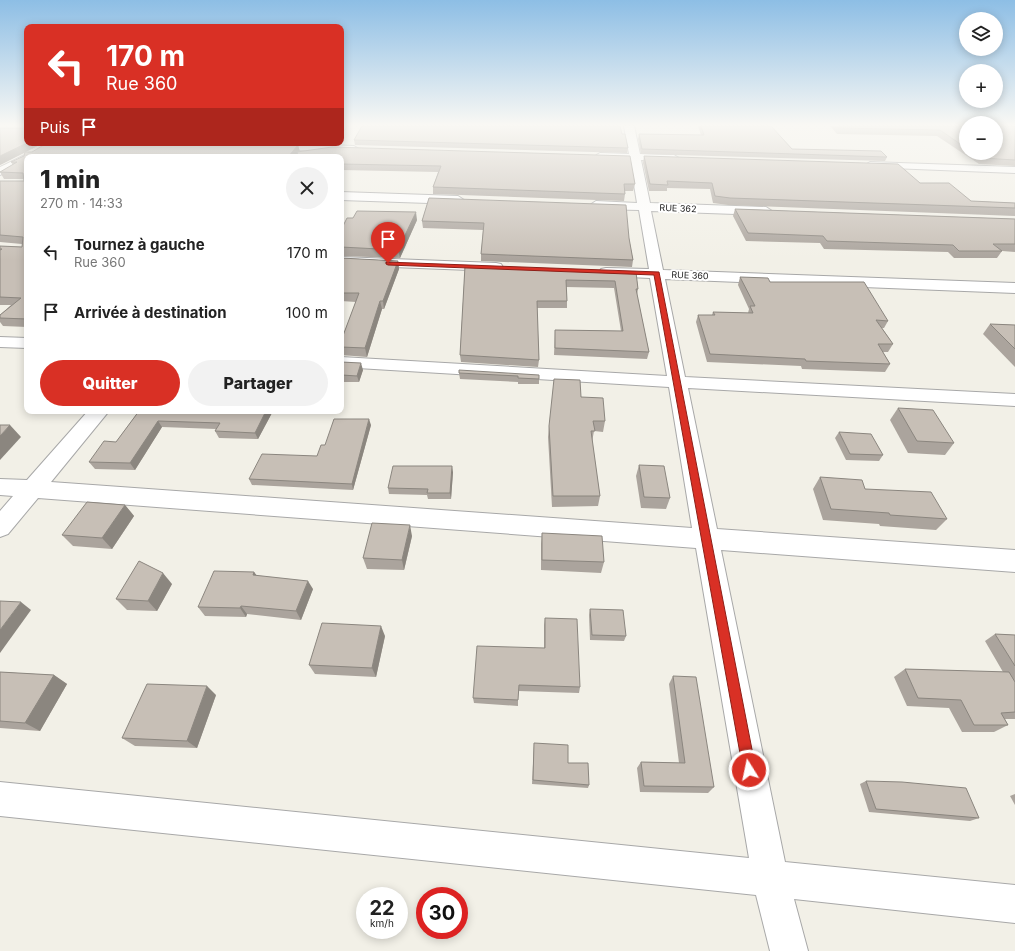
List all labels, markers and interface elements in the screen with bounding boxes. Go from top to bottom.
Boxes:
map controls [959,12,1003,160]
button: layers [959,12,1003,56]
text: 170 m [106,39,185,73]
icon: left [40,40,92,92]
button: + [959,64,1003,108]
text: Rue 360 [106,73,177,94]
icon: arrive [78,116,100,138]
button: − [959,116,1003,160]
text: Puis [40,118,70,137]
text: 1 min [40,165,100,194]
button: close [286,167,328,209]
text: 270 m · 14:33 [40,195,123,211]
street label: RUE 362 [659,202,697,214]
pin [371,222,405,263]
icon: arrive [377,228,399,250]
text: Tournez à gauche [74,235,205,254]
icon: left [40,241,62,263]
text: 170 m [287,243,328,262]
text: Rue 360 [74,254,126,270]
street label: RUE 360 [671,269,709,281]
icon: arrive [40,301,62,323]
text: Arrivée à destination [74,303,227,322]
text: 100 m [286,303,328,322]
button: Quitter [40,360,180,406]
button: Partager [188,360,328,406]
position arrow [728,749,770,791]
speed limit sign: 30 [416,887,468,939]
text: 22 [369,896,395,920]
text: km/h [370,917,394,929]

